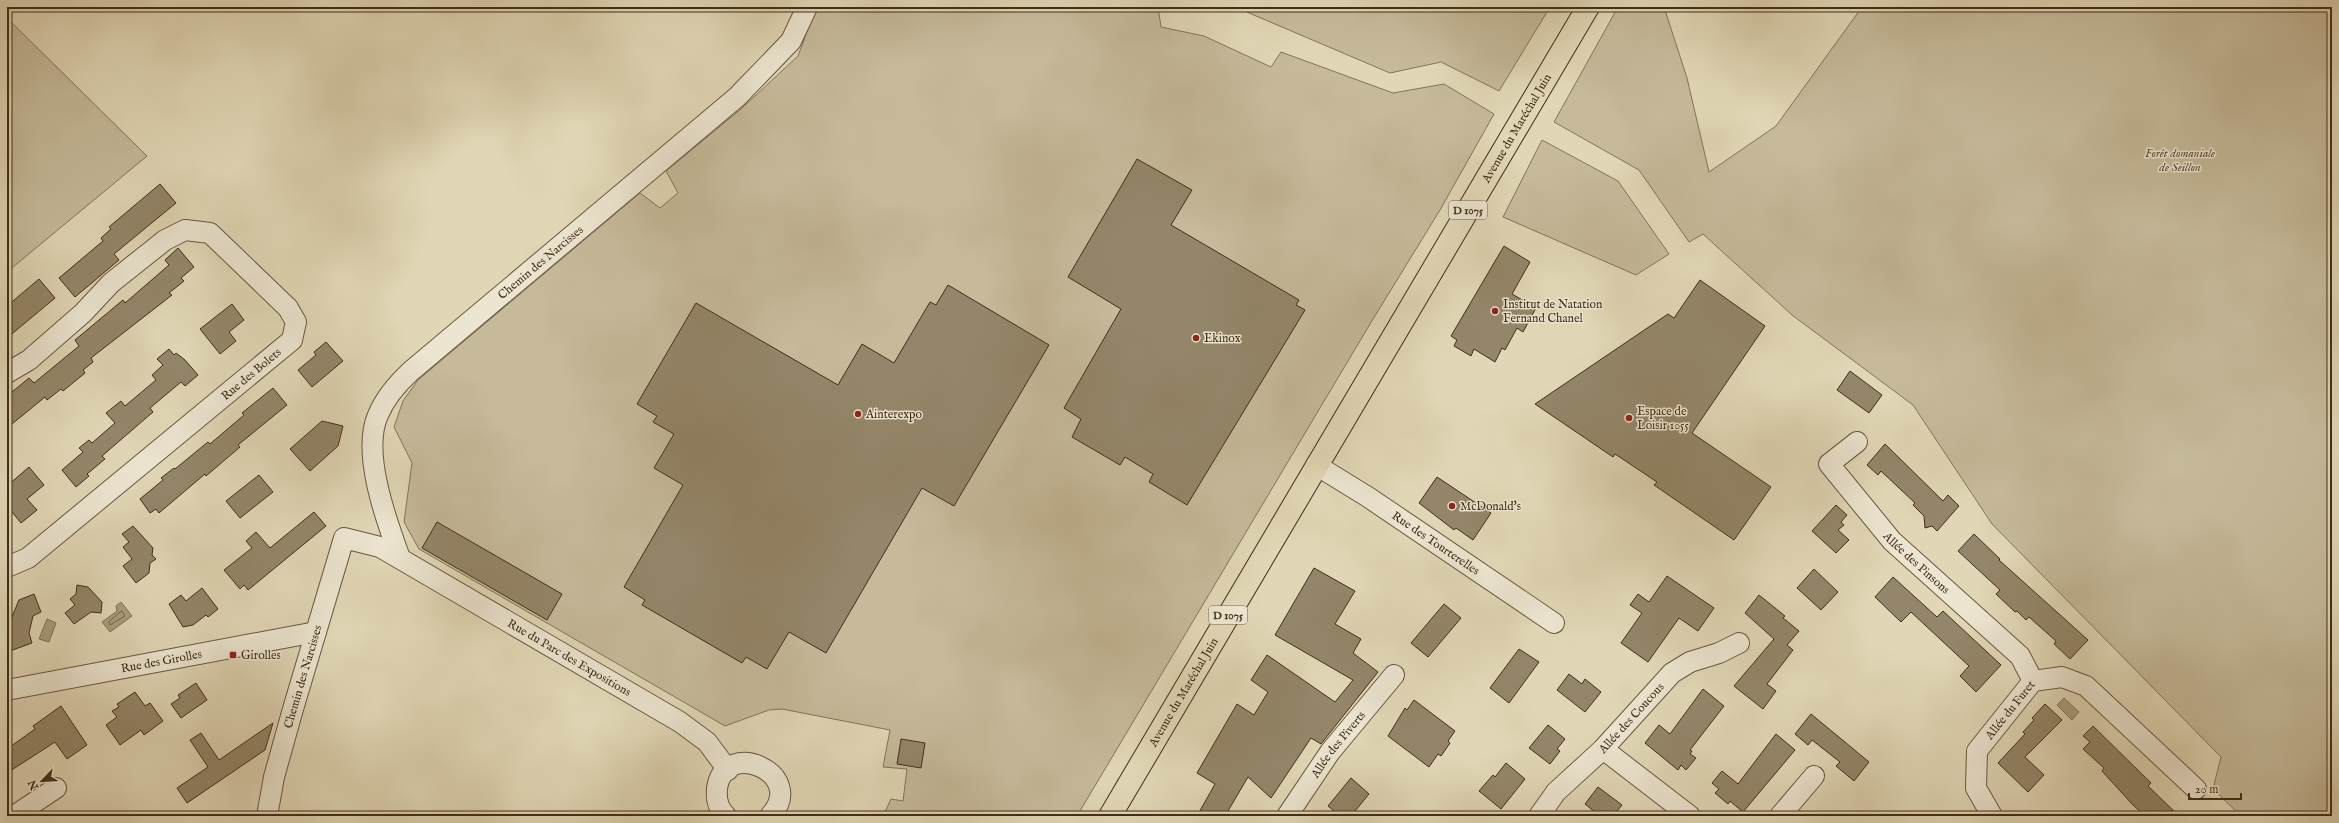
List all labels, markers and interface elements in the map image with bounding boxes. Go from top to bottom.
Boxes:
street label: Avenue du Maréchal Juin [1478,71,1555,186]
park label: Forêt domaniale de Seillon [2145,146,2215,175]
road number: D 1075 [1449,201,1487,219]
street label: Chemin des Narcisses [495,222,586,303]
place label: Institut de Natation Fernand Chanel [1503,297,1603,326]
marker: Institut de Natation Fernand Chanel [1490,306,1500,316]
place label: Ekinox [1204,331,1241,346]
marker: Ekinox [1191,333,1201,343]
street label: Rue des Bolets [218,345,284,404]
place label: Espace de Loisir 1055 [1637,404,1689,433]
place label: Ainterexpo [865,407,923,423]
marker: Ainterexpo [853,409,863,419]
marker: Espace de Loisir 1055 [1624,413,1634,423]
place label: McDonald's [1460,499,1521,514]
marker: McDonald's [1447,501,1457,511]
street label: Rue des Tourterelles [1389,508,1482,578]
street label: Allée des Pinsons [1879,528,1953,597]
road number: D 1075 [1209,606,1247,624]
street label: Rue du Parc des Expositions [505,616,634,700]
street label: Chemin des Narcisses [281,623,326,730]
street label: Avenue du Maréchal Juin [1145,635,1222,750]
street label: Rue des Girolles [120,647,203,676]
place label: Girolles [241,648,281,663]
marker: Girolles [228,650,238,660]
street label: Allée du Furet [1982,678,2038,743]
street label: Allée des Coucous [1595,680,1667,758]
street label: Allée des Piverts [1307,708,1369,782]
north arrow [22,761,62,801]
scale bar [2189,775,2241,801]
text: N [25,777,43,793]
text: 20 m [2195,782,2218,797]

